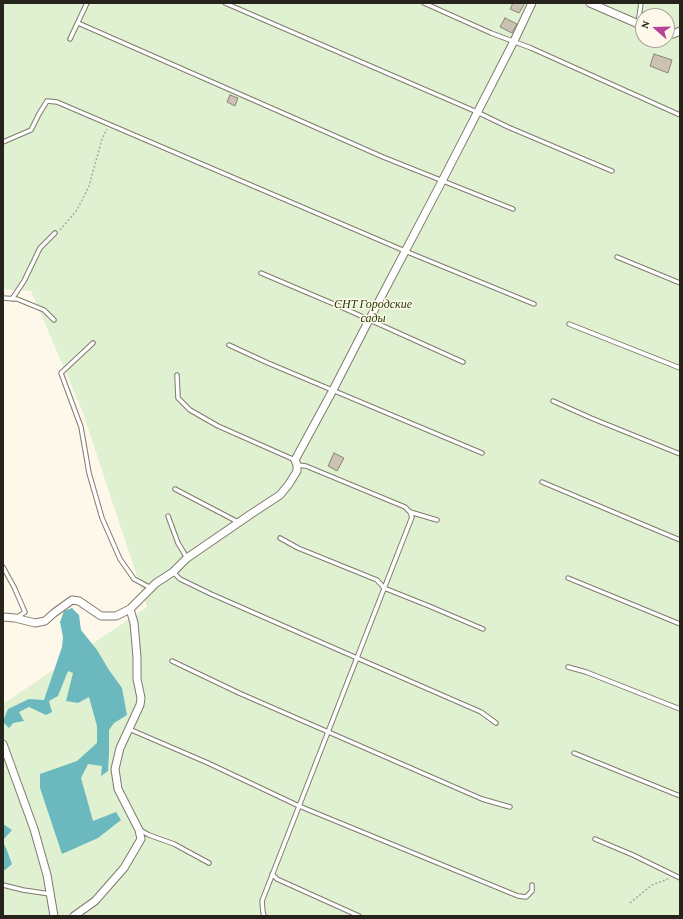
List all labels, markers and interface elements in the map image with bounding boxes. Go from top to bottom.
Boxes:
north arrow [635,8,675,48]
text: N [638,19,652,30]
park label: СНТ Городские сады [334,297,412,325]

